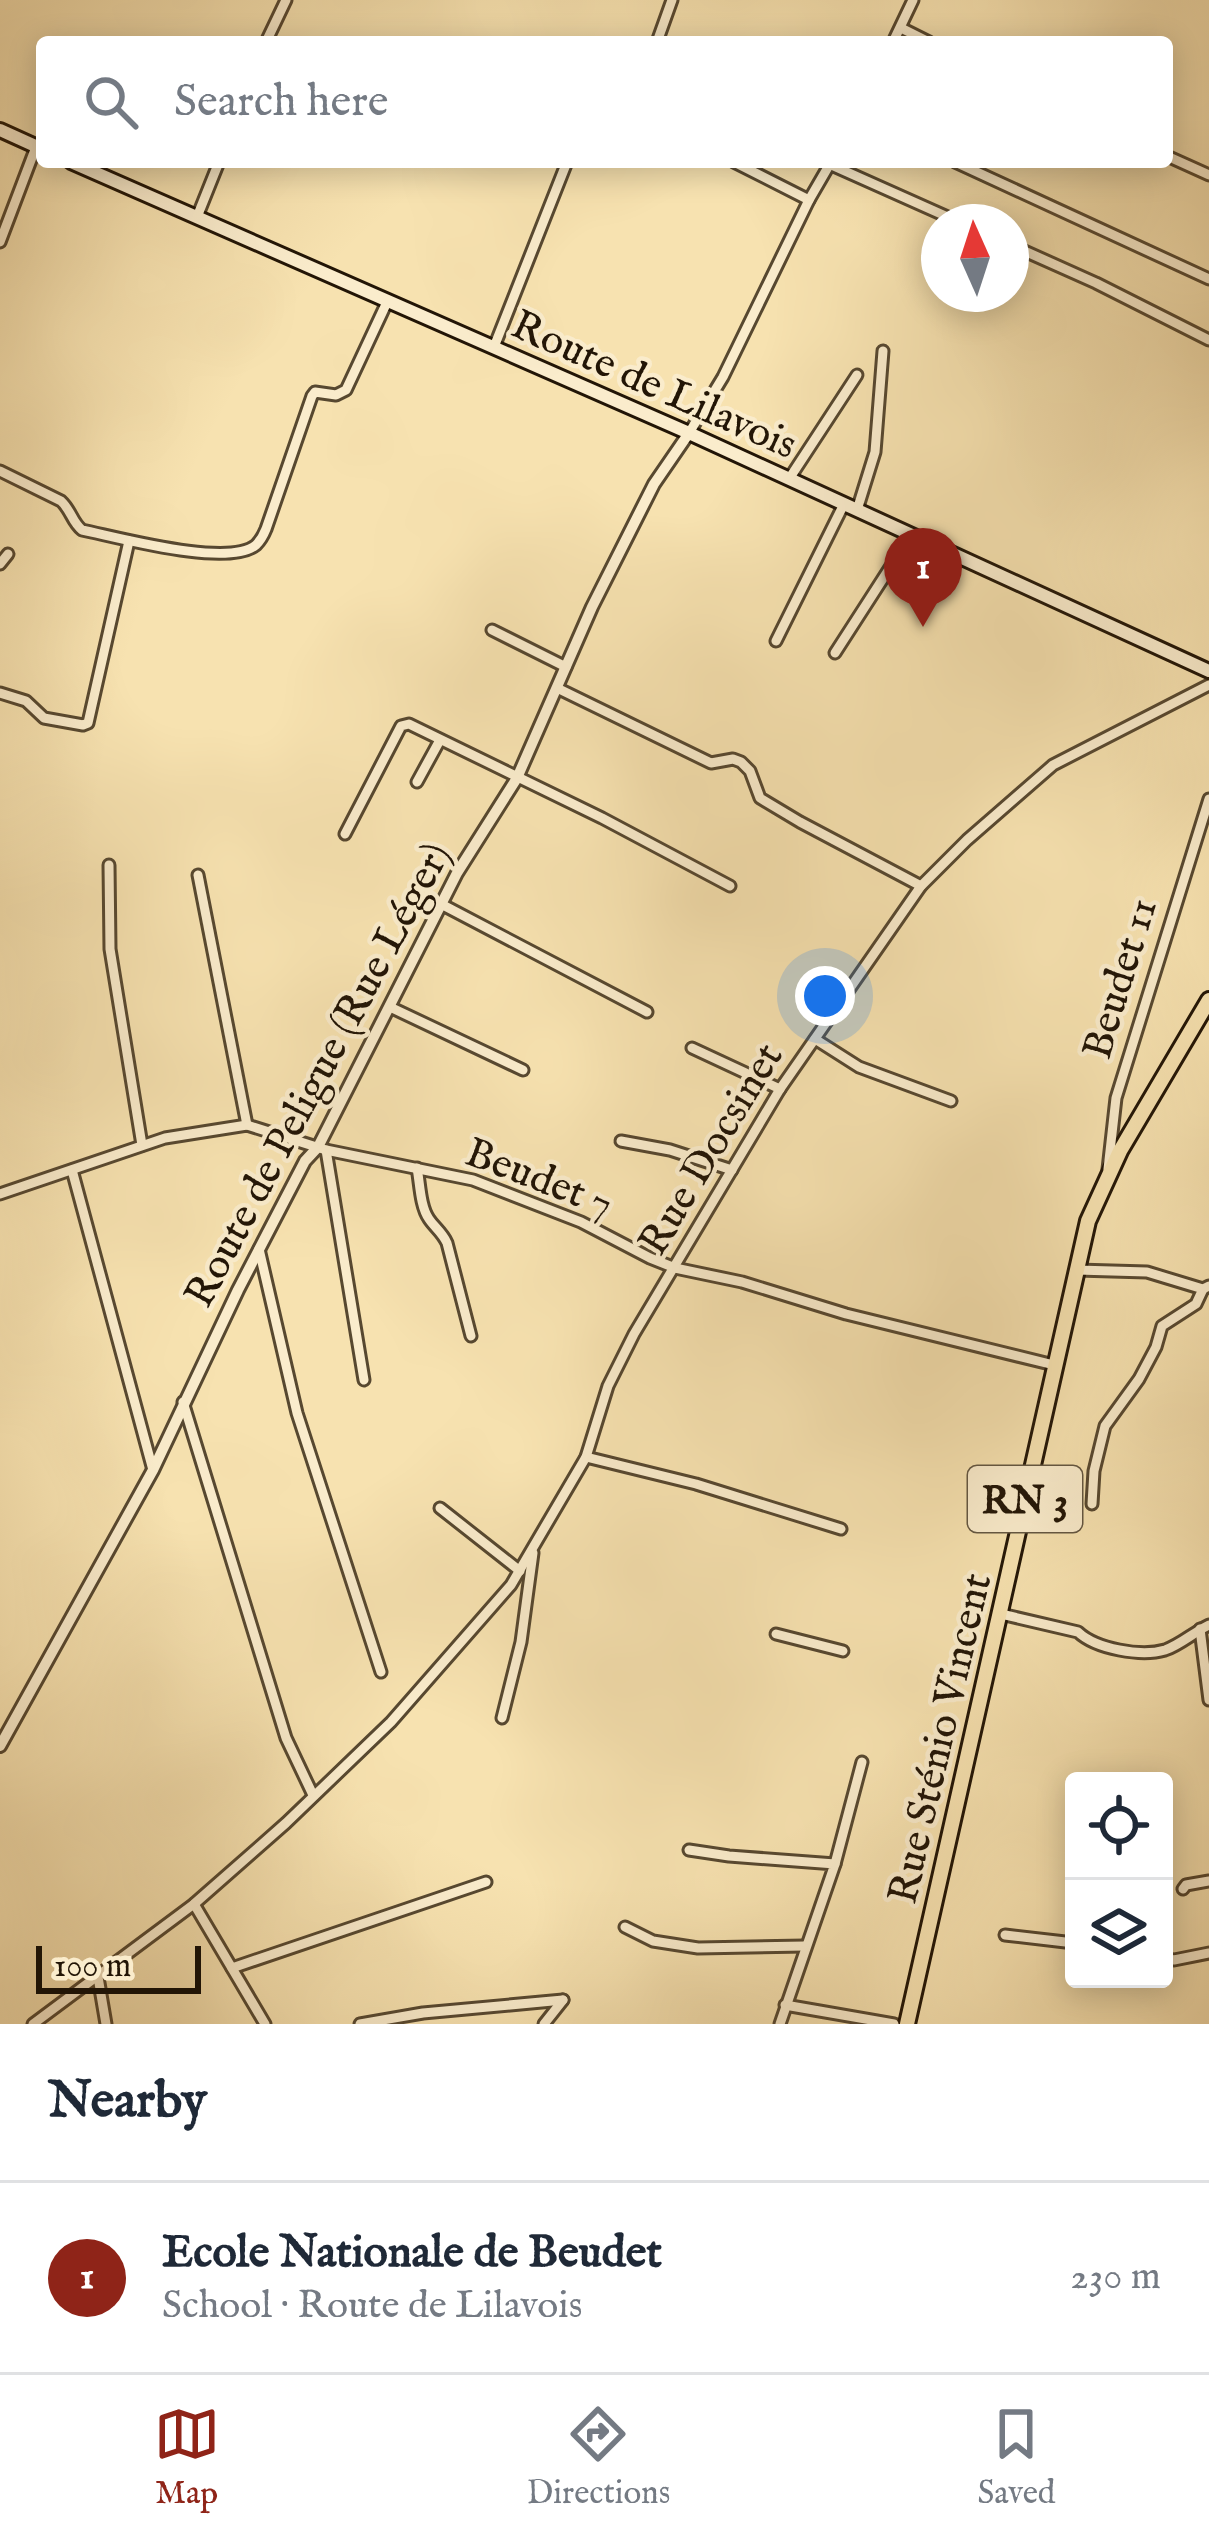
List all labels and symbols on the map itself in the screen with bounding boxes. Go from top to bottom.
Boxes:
north arrow [921,204,1029,312]
street label: Route de Lilavois [503,300,804,473]
pin: 1 [884,528,962,627]
street label: Route de Peligue (Rue Léger) [174,834,464,1317]
street label: Beudet 11 [1072,892,1171,1066]
your location [795,966,855,1026]
street label: Rue Docsinet [628,1034,796,1266]
street label: Beudet 7 [457,1127,620,1232]
road number: RN 3 [968,1466,1082,1532]
street label: Rue Sténio Vincent [878,1568,1005,1909]
scale bar [36,1940,201,1993]

